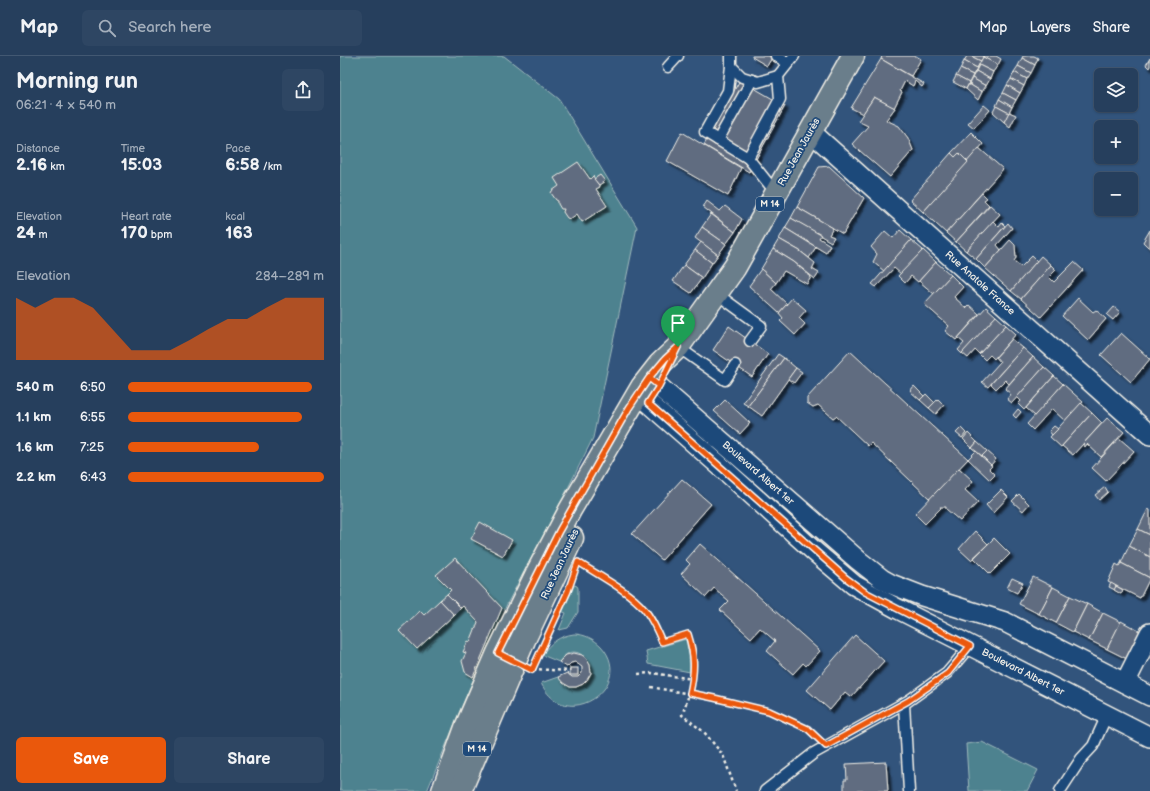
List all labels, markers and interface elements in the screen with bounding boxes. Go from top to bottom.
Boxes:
search box [82,10,362,46]
text: Map [20,16,58,39]
icon: search [96,17,118,39]
text: Search here [128,18,211,37]
text: Map [979,19,1007,36]
text: Layers [1029,19,1071,36]
text: Share [1093,19,1130,36]
text: Morning run [16,68,138,95]
map controls [1094,68,1138,216]
button: layers [1094,68,1138,112]
button: share [282,69,324,111]
text: 06:21 · 4 × 540 m [16,97,116,113]
street label: Rue Jean Jaurès [775,116,823,188]
button: + [1094,120,1138,164]
text: Distance [16,142,60,155]
text: Time [121,142,145,155]
text: Pace [225,142,250,155]
text: 2.16 [16,155,47,175]
text: 15:03 [121,155,162,175]
text: 6:58 [225,155,260,175]
text: km [47,160,65,173]
text: /km [260,160,282,173]
button: − [1094,172,1138,216]
road number: M 14 [756,197,784,211]
text: Elevation [16,210,62,223]
text: Heart rate [121,210,171,223]
text: kcal [225,210,245,223]
text: 24 [16,223,36,243]
text: 170 [121,223,148,243]
text: 163 [225,223,253,243]
text: m [36,228,48,241]
text: bpm [148,228,172,241]
street label: Rue Anatole France [943,248,1017,318]
text: Elevation [16,268,70,284]
text: 284–289 m [255,268,324,284]
pin [661,306,695,347]
icon: arrive [667,312,689,334]
text: 540 m [16,379,54,395]
text: 6:50 [80,379,106,395]
text: 1.1 km [16,409,51,425]
text: 6:55 [80,409,105,425]
text: 1.6 km [16,439,54,455]
text: 7:25 [80,439,104,455]
street label: Boulevard Albert 1er [720,439,797,508]
text: 2.2 km [16,469,56,485]
text: 6:43 [80,469,107,485]
street label: Rue Jean Jaurès [539,527,581,601]
street label: Boulevard Albert 1er [980,646,1067,698]
button: Save [16,737,166,783]
button: Share [174,737,324,783]
road number: M 14 [463,742,491,756]

